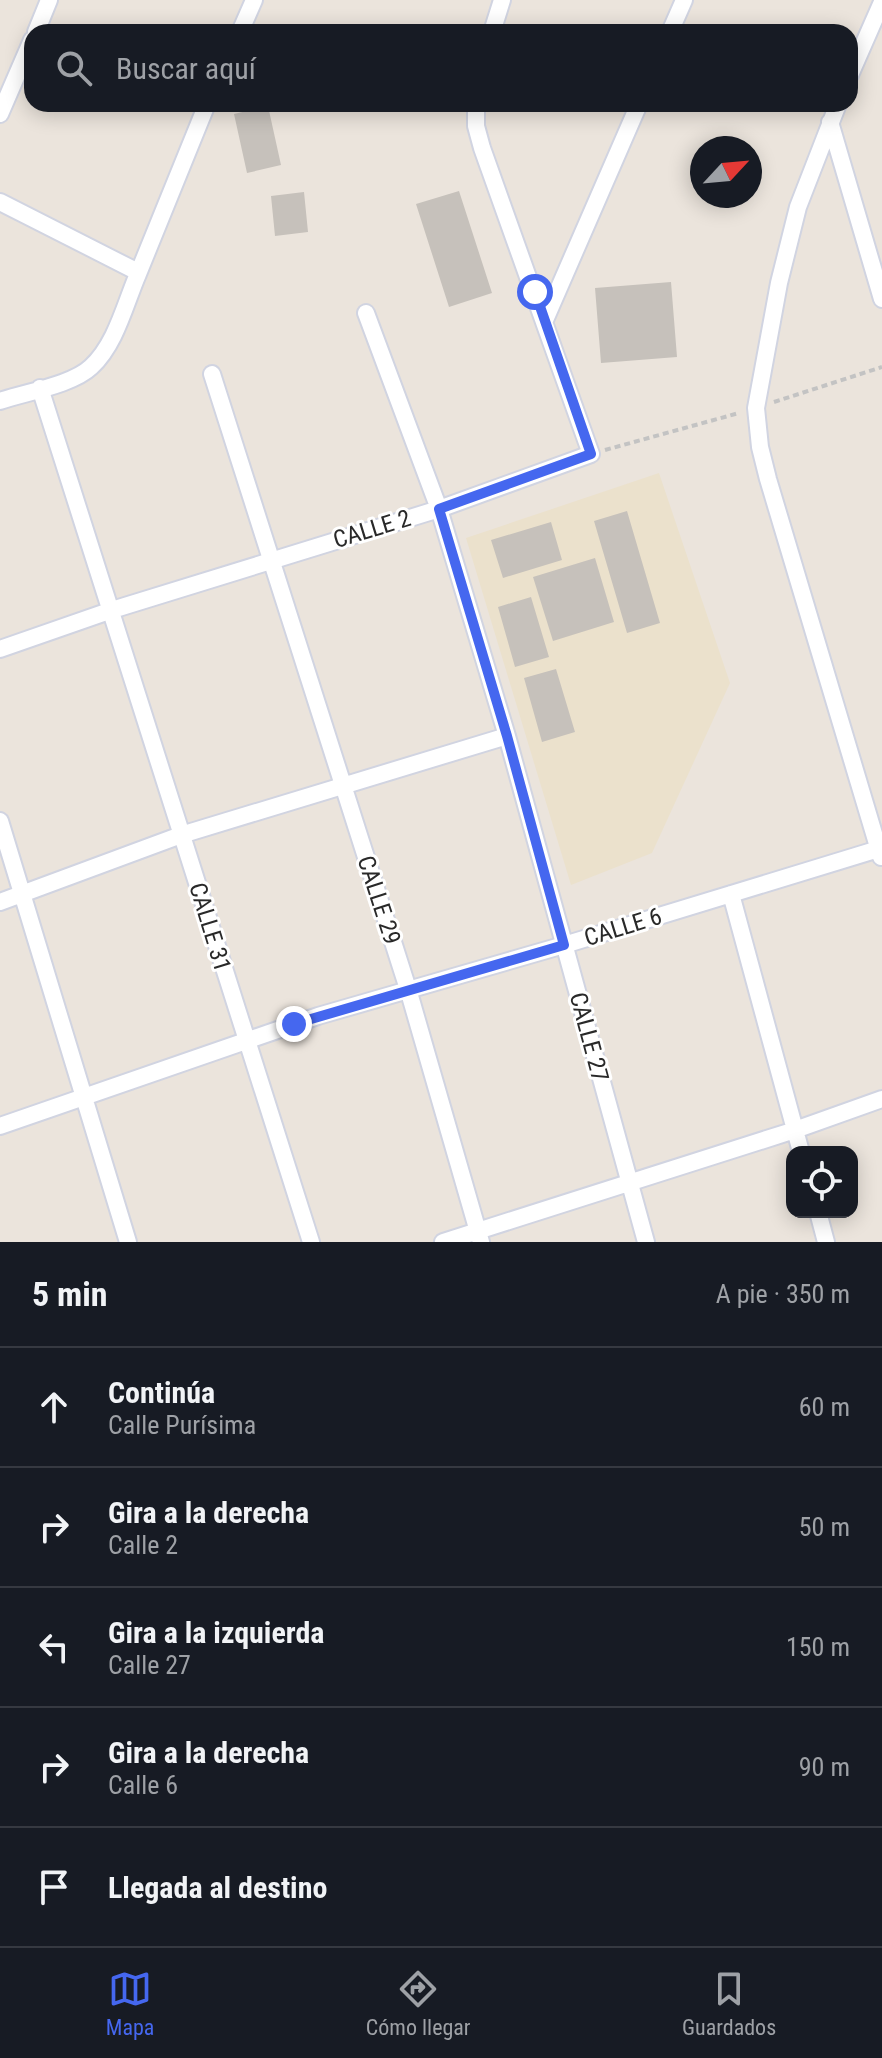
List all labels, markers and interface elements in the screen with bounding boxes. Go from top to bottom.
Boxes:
search box [24,24,858,112]
icon: search [52,46,96,90]
text: Buscar aquí [116,51,256,86]
north arrow [690,136,762,208]
route start [517,274,553,310]
street label: CALLE 2 [330,504,414,554]
street label: CALLE 29 [352,852,406,948]
street label: CALLE 31 [183,879,237,975]
street label: CALLE 6 [581,902,665,952]
street label: CALLE 27 [564,989,614,1085]
route end [276,1006,312,1042]
map controls [786,1146,858,1218]
button: locate [786,1146,858,1218]
text: 5 min [32,1274,108,1314]
text: A pie · 350 m [716,1279,850,1309]
text: Continúa [108,1375,215,1410]
icon: ahead [32,1385,76,1429]
text: 60 m [799,1392,850,1422]
text: Calle Purísima [108,1410,256,1440]
text: Gira a la derecha [108,1495,309,1530]
icon: right [32,1505,76,1549]
text: 50 m [799,1512,850,1542]
text: Calle 2 [108,1530,178,1560]
text: Gira a la izquierda [108,1615,324,1650]
icon: left [32,1625,76,1669]
text: 150 m [786,1632,850,1662]
text: Calle 27 [108,1650,191,1680]
text: Gira a la derecha [108,1735,309,1770]
icon: right [32,1745,76,1789]
text: 90 m [799,1752,850,1782]
text: Calle 6 [108,1770,178,1800]
icon: arrive [32,1865,76,1909]
text: Llegada al destino [108,1870,327,1905]
tab: Mapa [106,1967,154,2040]
tab: Cómo llegar [366,1967,471,2040]
tab: Guardados [682,1967,776,2040]

